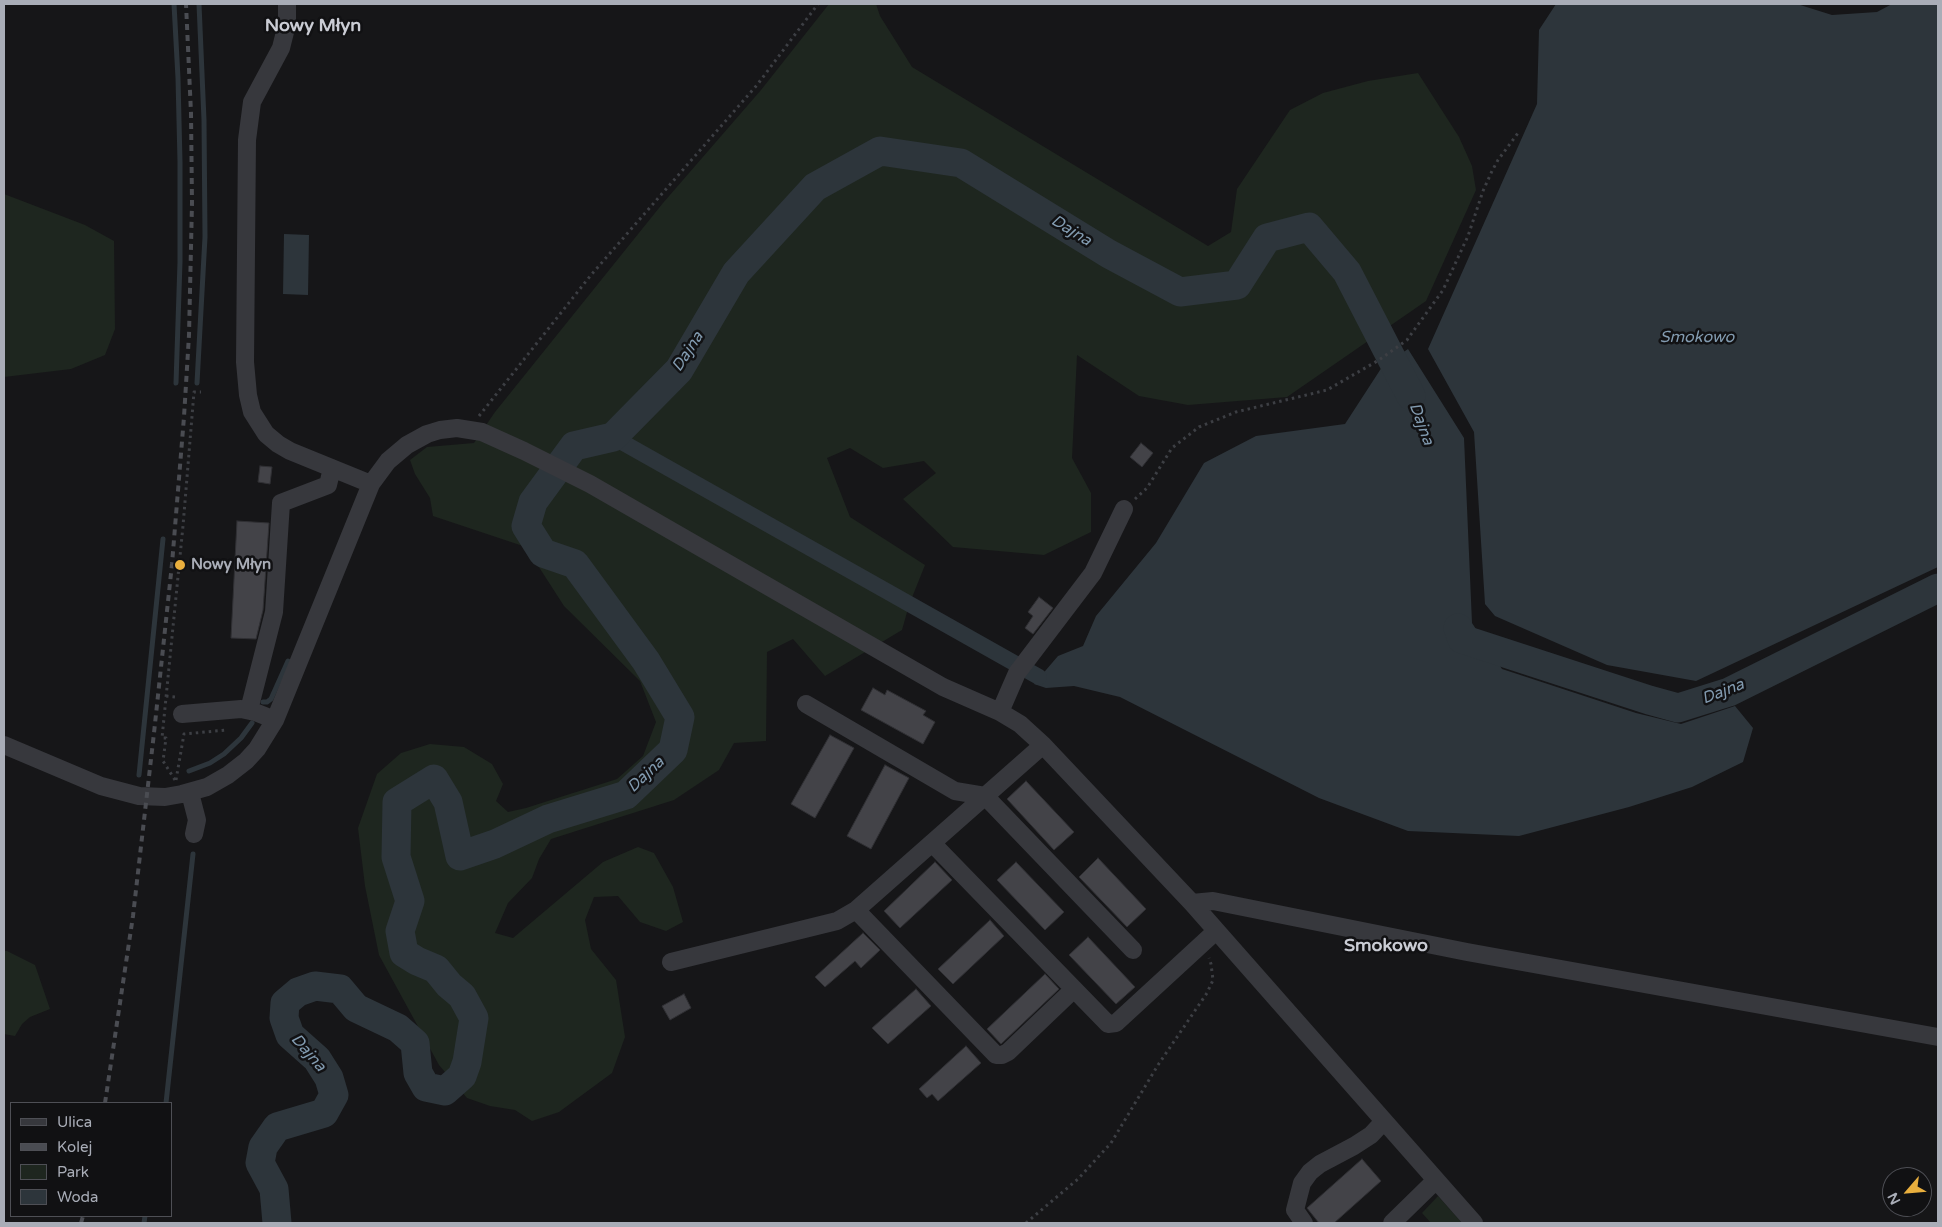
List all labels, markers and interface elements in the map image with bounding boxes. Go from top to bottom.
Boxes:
district label: Nowy Młyn [265,15,361,37]
water label: Dajna [1047,211,1095,251]
water label: Dajna [668,328,708,376]
water label: Smokowo [1660,328,1734,348]
water label: Dajna [1405,400,1437,448]
place label: Nowy Młyn [191,556,271,574]
marker: Nowy Młyn [173,558,187,572]
water label: Dajna [1699,675,1747,709]
water label: Dajna [623,753,669,797]
district label: Smokowo [1344,935,1428,957]
water label: Dajna [286,1030,330,1076]
legend [10,1102,172,1217]
text: Ulica [57,1113,92,1131]
text: Kolej [57,1138,92,1156]
text: Park [57,1163,89,1181]
north arrow [1882,1167,1932,1217]
text: Woda [57,1188,99,1206]
text: N [1884,1190,1904,1207]

